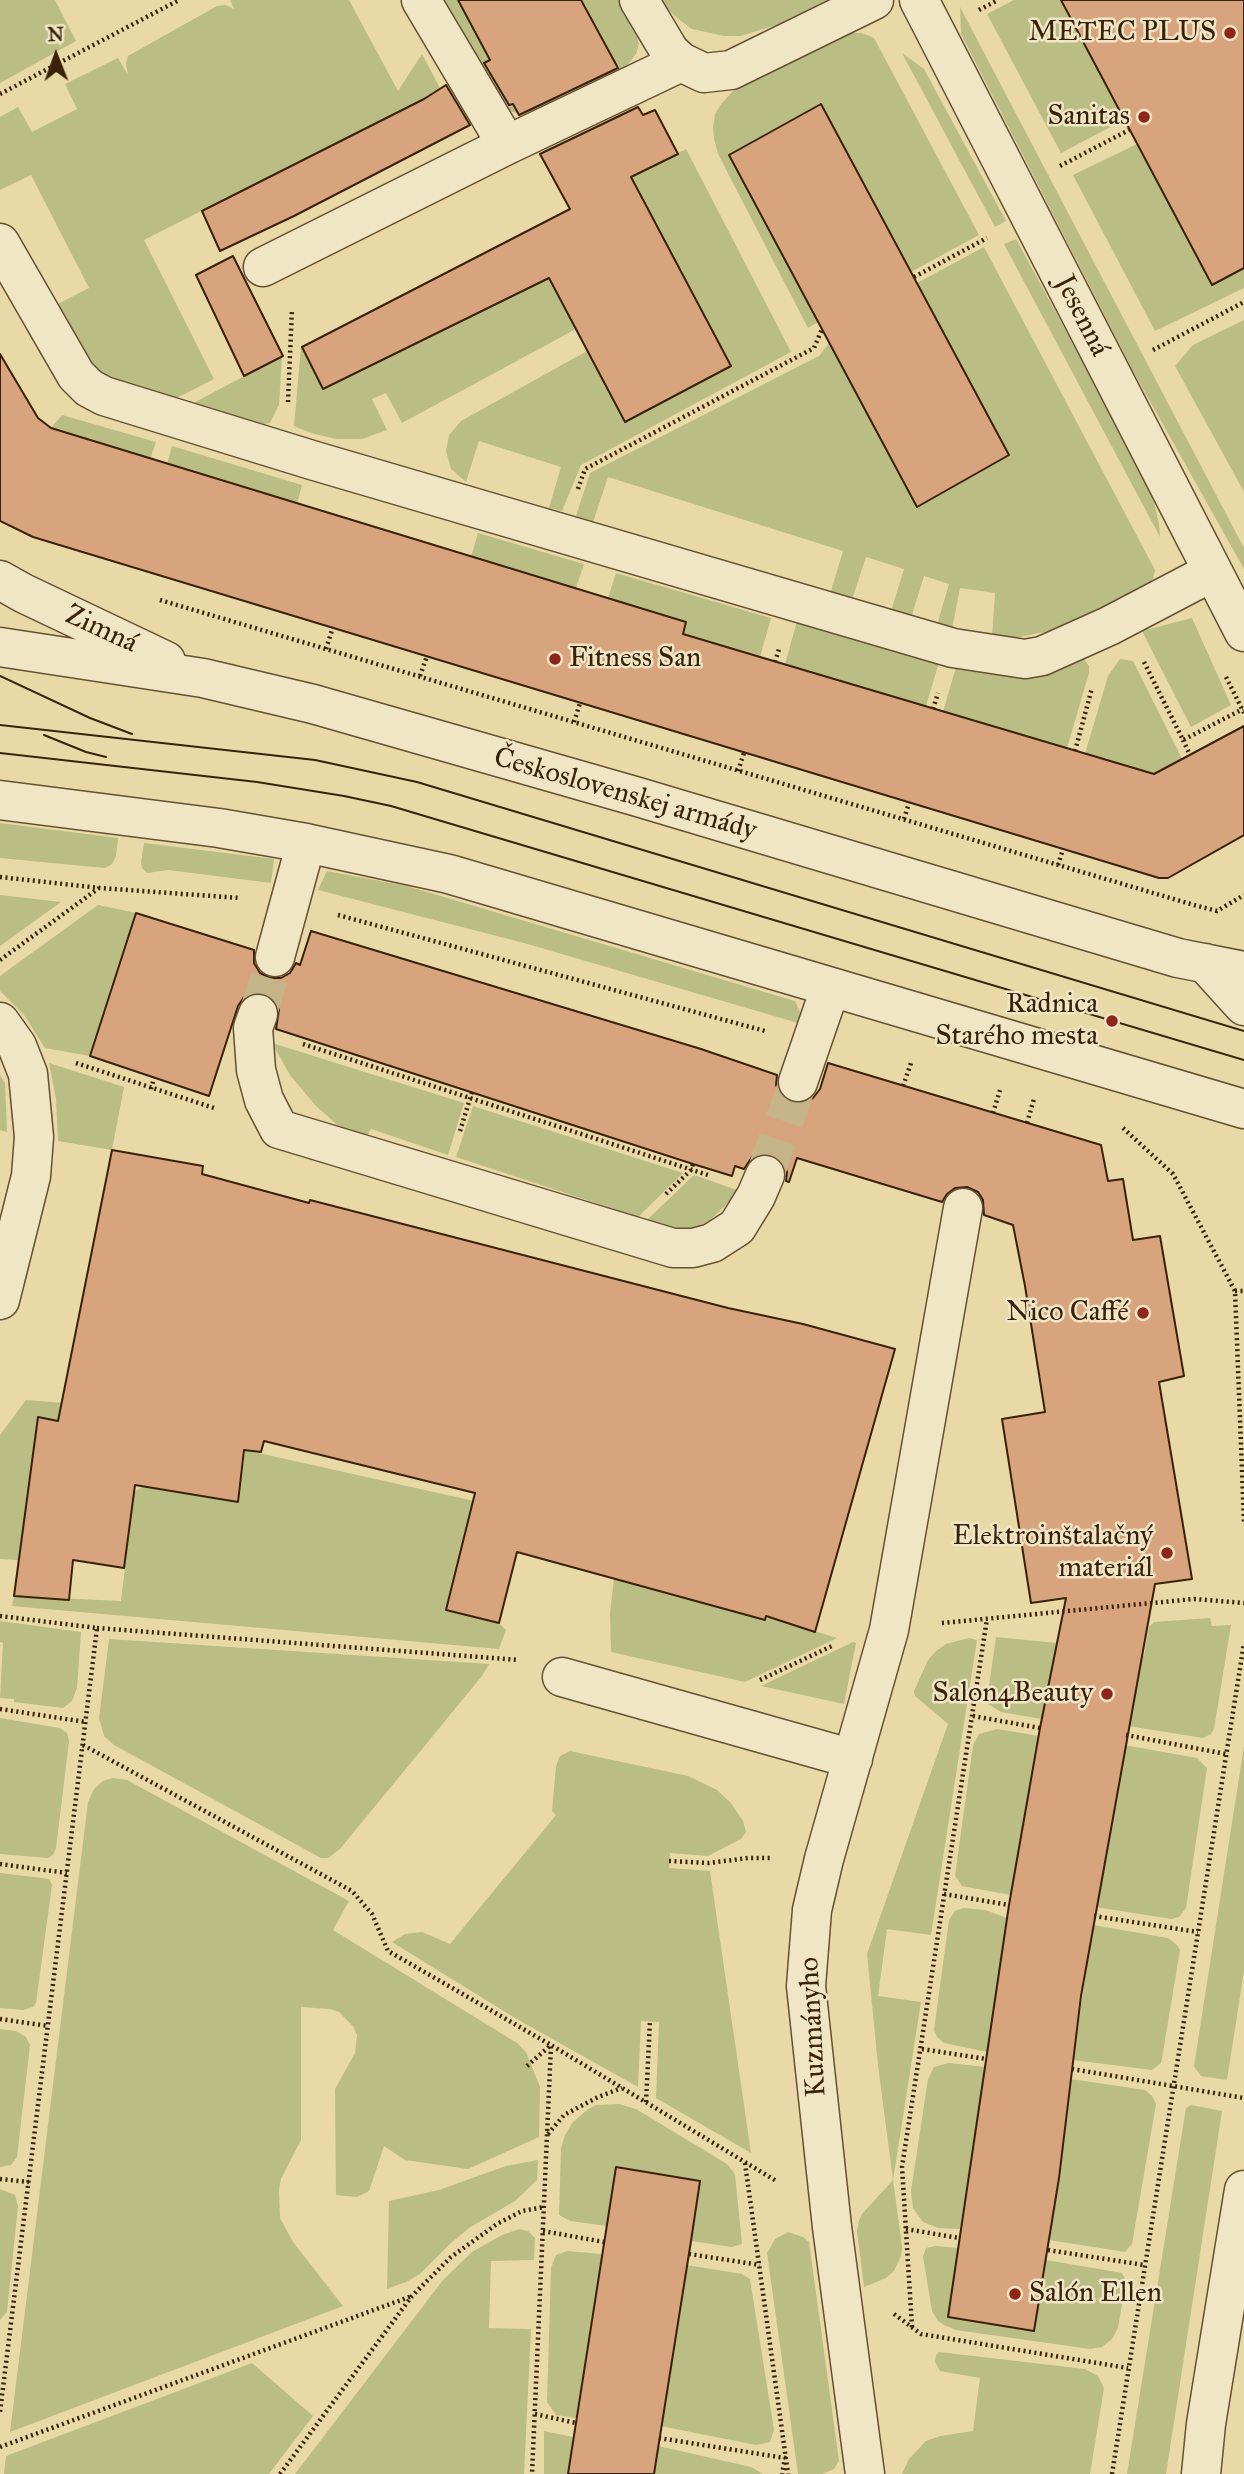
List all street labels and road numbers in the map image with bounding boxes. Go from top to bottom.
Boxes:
street label: Jesenná [1046,270,1116,362]
street label: Zimná [60,599,142,661]
street label: Československej armády [490,741,760,849]
street label: Kuzmányho [794,1956,834,2098]

